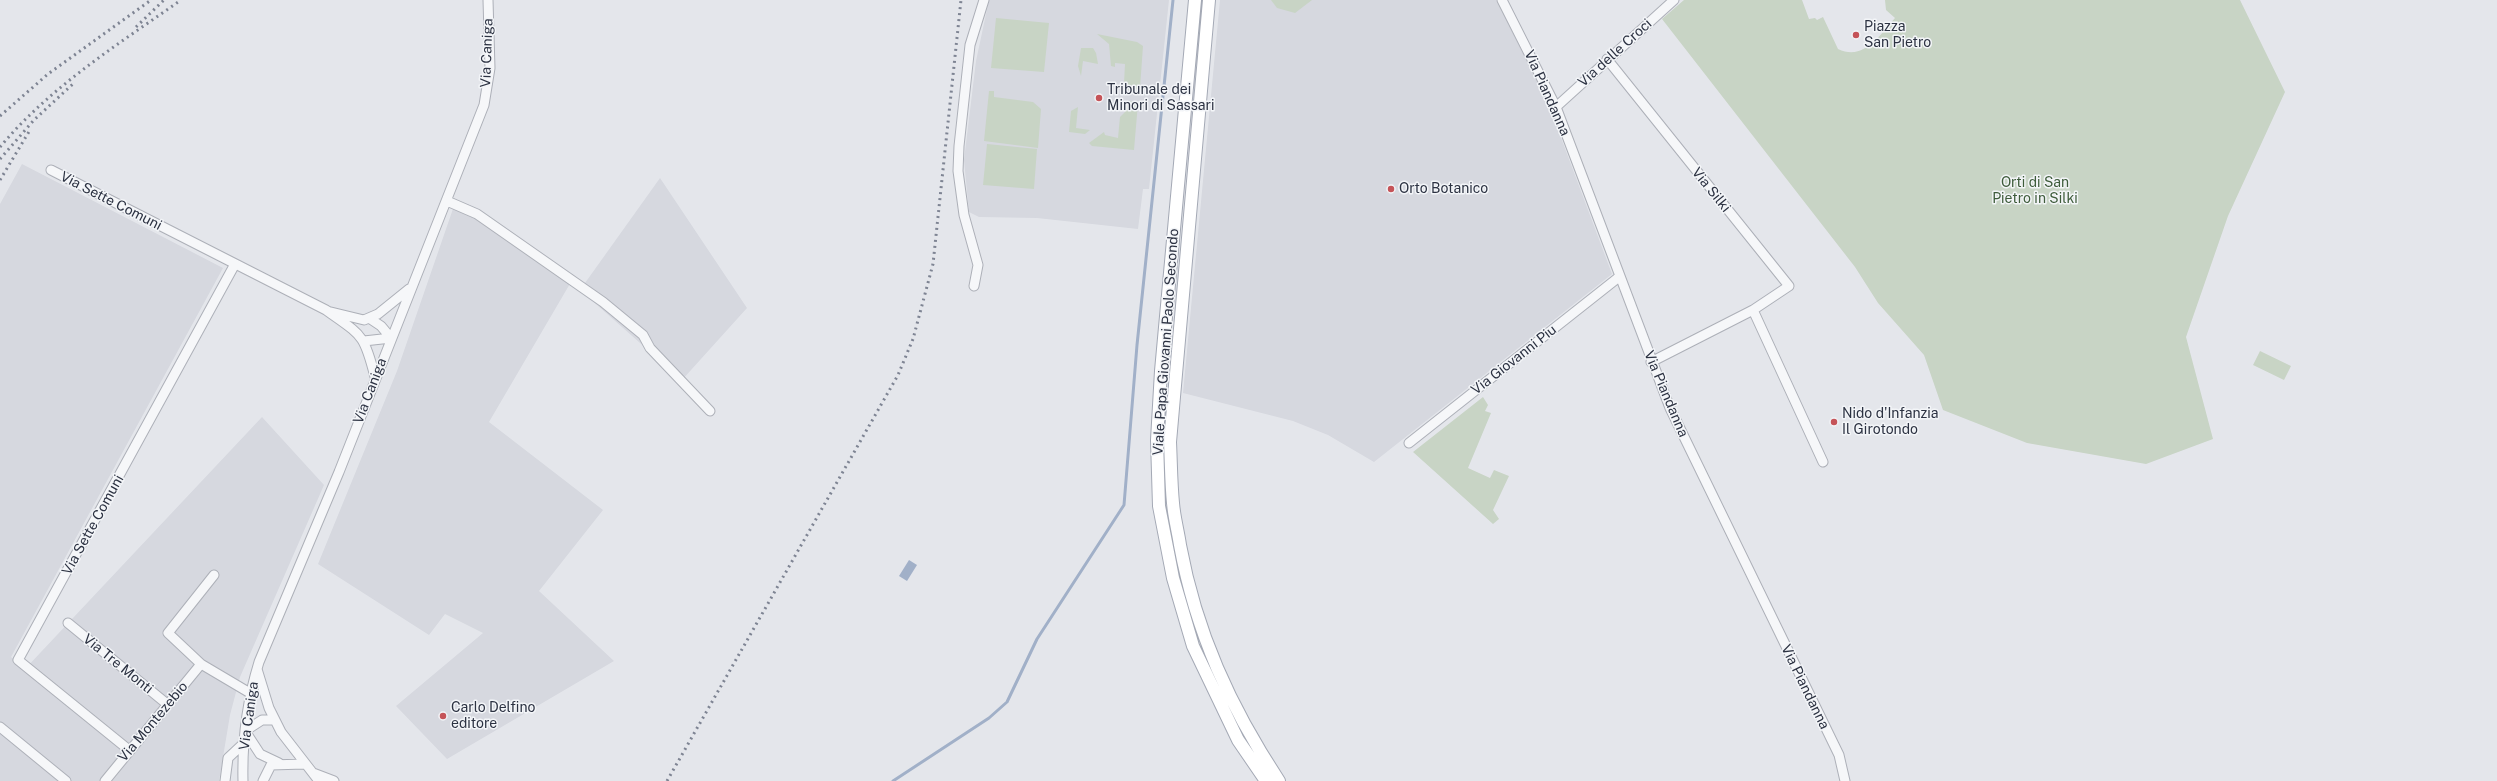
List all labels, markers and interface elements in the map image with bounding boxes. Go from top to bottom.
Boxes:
street label: Via delle Croci [1575,15,1655,91]
street label: Via Caniga [477,18,497,88]
place label: Piazza San Pietro [1864,19,1931,52]
marker: Piazza San Pietro [1851,30,1861,40]
street label: Via Piandanna [1521,47,1573,139]
place label: Tribunale dei Minori di Sassari [1107,82,1214,114]
marker: Tribunale dei Minori di Sassari [1094,93,1104,103]
street label: Via Silki [1688,164,1734,216]
street label: Via Sette Comuni [57,168,165,234]
park label: Orti di San Pietro in Silki [1992,175,2078,208]
place label: Orto Botanico [1399,181,1488,197]
marker: Orto Botanico [1386,184,1396,194]
street label: Viale Papa Giovanni Paolo Secondo [1150,228,1182,456]
street label: Via Giovanni Piu [1468,321,1560,399]
street label: Via Piandanna [1640,348,1692,440]
street label: Via Caniga [350,356,390,426]
place label: Nido d'Infanzia Il Girotondo [1842,406,1939,438]
marker: Nido d'Infanzia Il Girotondo [1829,417,1839,427]
street label: Via Sette Comuni [59,472,127,578]
street label: Via Tre Monti [80,631,156,697]
street label: Via Piandanna [1777,642,1833,732]
street label: Via Montezebio [115,679,191,765]
street label: Via Caniga [236,681,262,751]
place label: Carlo Delfino editore [451,700,535,732]
marker: Carlo Delfino editore [438,711,448,721]

